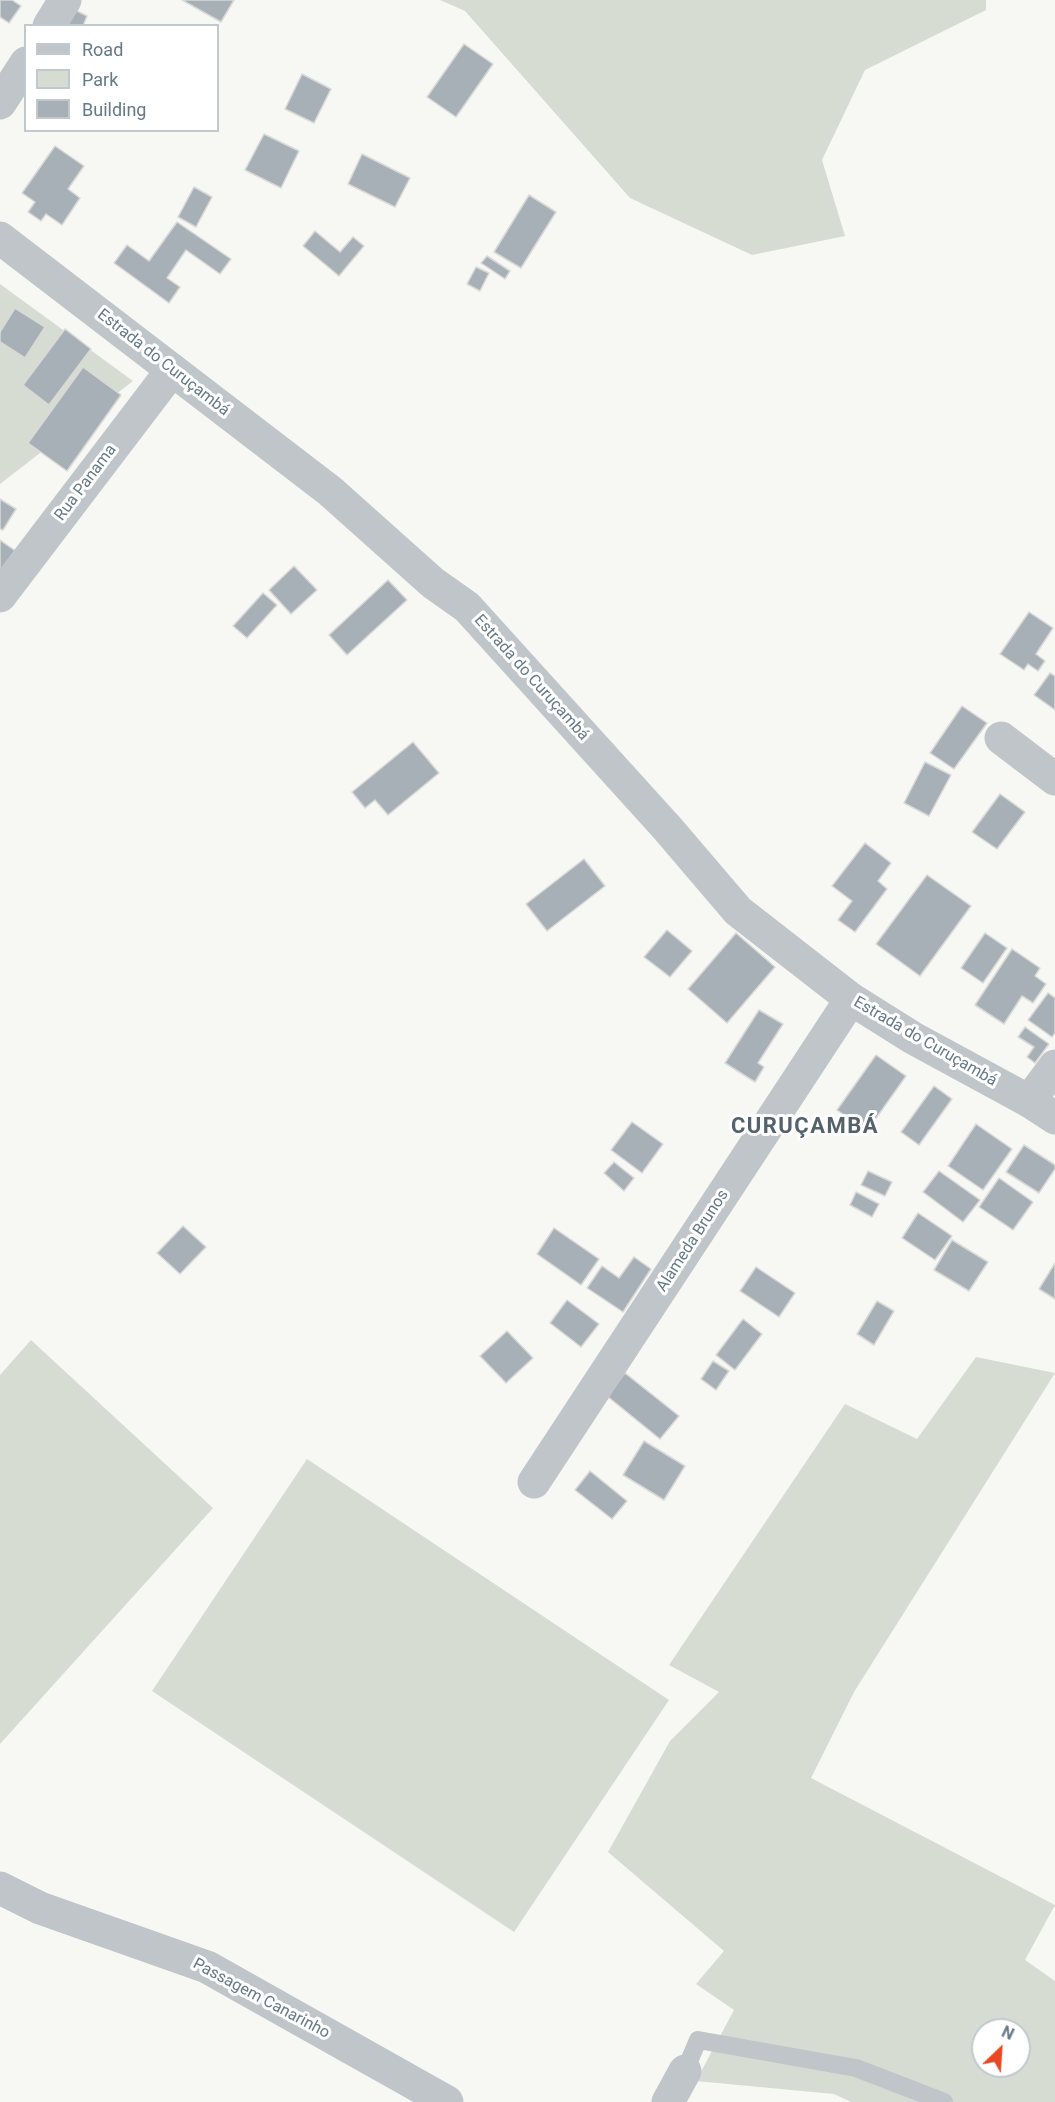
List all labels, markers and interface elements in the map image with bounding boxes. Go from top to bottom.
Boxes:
legend [24,24,219,132]
text: Road [82,39,123,60]
text: Park [82,69,118,90]
text: Building [82,99,146,120]
street label: Estrada do Curuçambá [93,305,233,421]
street label: Rua Panama [51,441,121,525]
street label: Estrada do Curuçambá [470,611,592,745]
street label: Estrada do Curuçambá [850,993,1000,1091]
district label: CURUÇAMBÁ [731,1114,879,1140]
street label: Alameda Brunos [653,1186,733,1296]
street label: Passagem Canarinho [189,1955,333,2043]
north arrow [971,2018,1031,2078]
text: N [999,2022,1017,2044]

